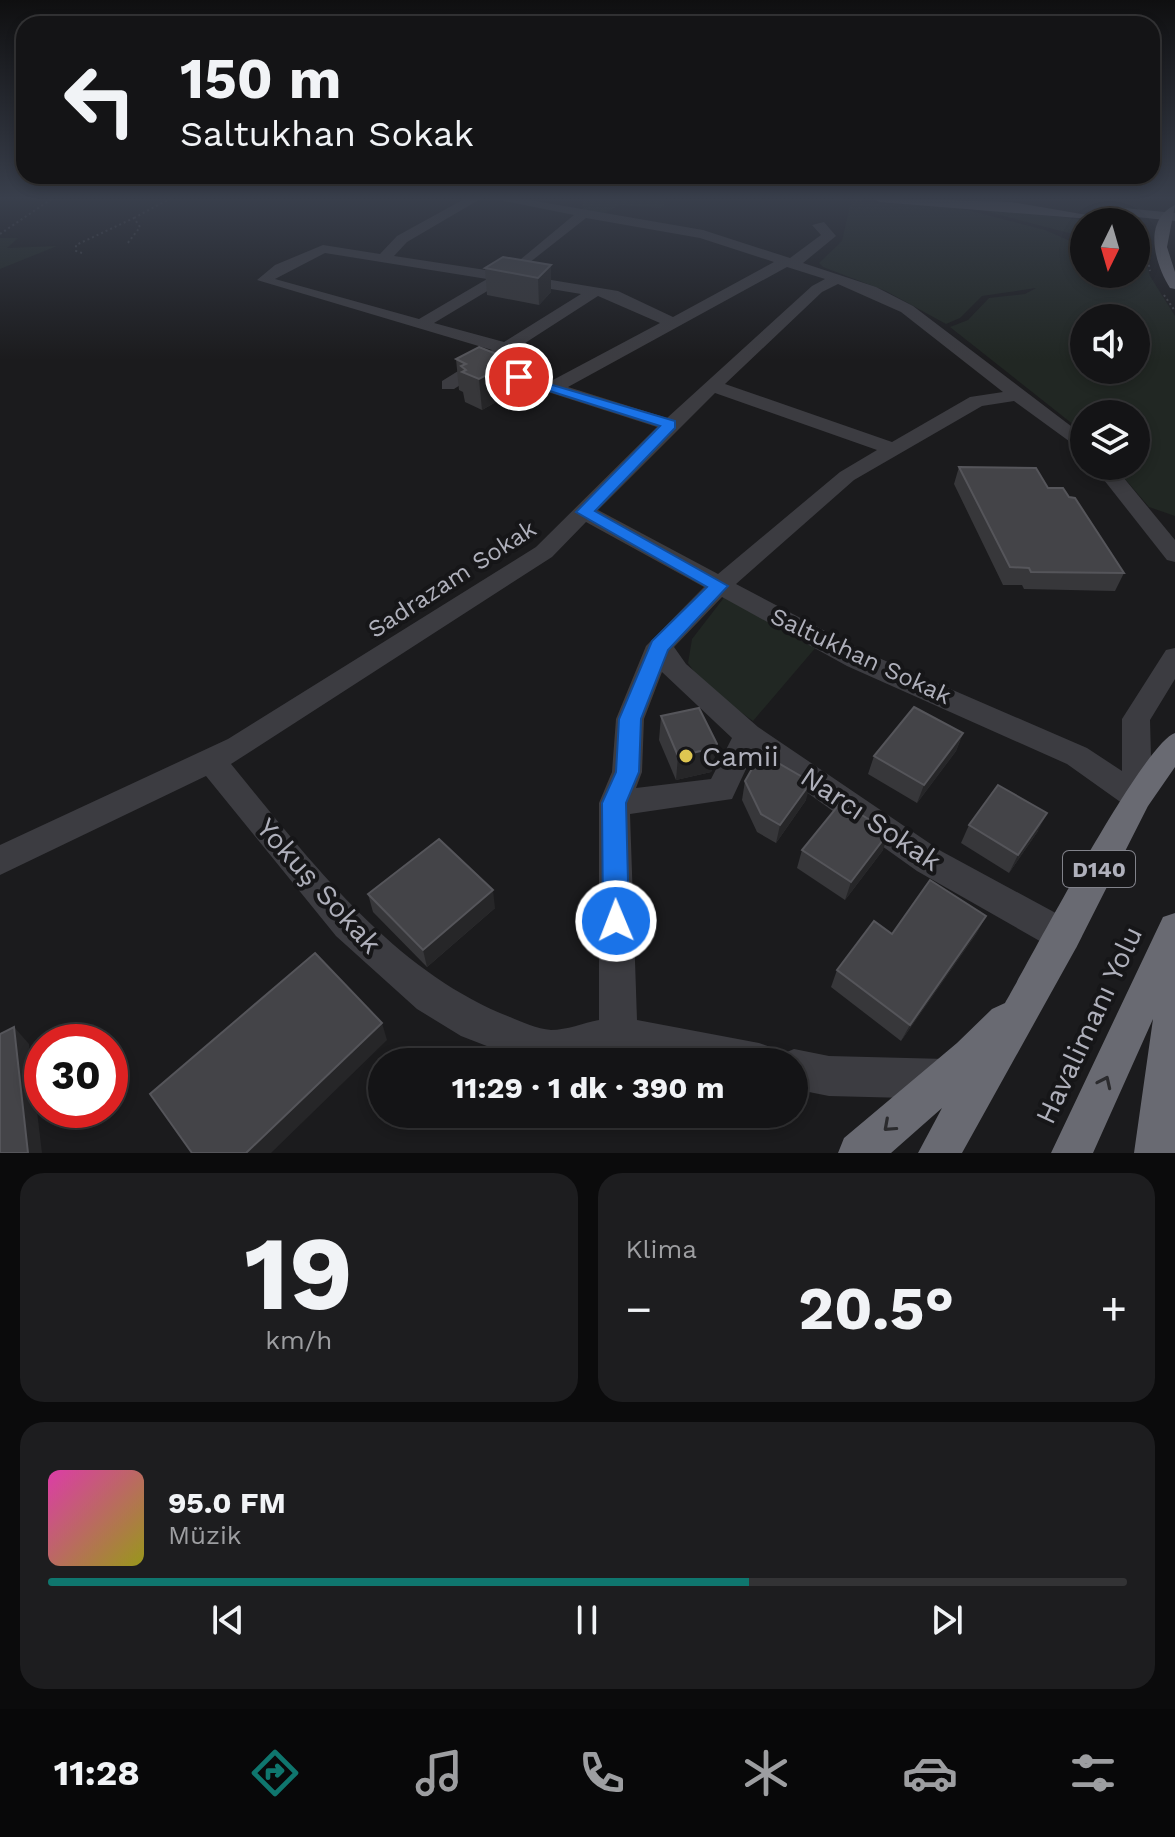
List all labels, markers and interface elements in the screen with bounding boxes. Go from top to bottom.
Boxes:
text: 150 m [180,46,342,112]
icon: left [48,48,152,152]
text: Saltukhan Sokak [180,113,474,155]
north arrow [1070,208,1150,288]
map controls [1070,208,1150,480]
button: sound [1070,304,1150,384]
pin [485,343,553,411]
icon: arrive [497,355,541,399]
button: layers [1070,400,1150,480]
street label: Sadrazam Sokak [363,514,542,644]
street label: Saltukhan Sokak [766,602,956,710]
place label: Camii [702,740,779,773]
marker: Camii [677,747,695,765]
street label: Narcı Sokak [795,760,947,878]
street label: Yokuş Sokak [250,812,388,960]
road number: D140 [1063,851,1135,887]
position arrow [574,879,658,963]
street label: Havalimanı Yolu [1029,921,1149,1129]
speed limit sign: 30 [24,1024,128,1128]
text: 11:29 · 1 dk · 390 m [452,1070,724,1105]
one-way arrow [1095,1076,1111,1090]
one-way arrow [883,1116,898,1130]
text: 19 [244,1212,353,1334]
text: Klima [626,1234,697,1264]
text: 20.5° [798,1273,954,1344]
text: − [626,1283,652,1335]
text: + [1100,1283,1127,1335]
text: km/h [265,1325,332,1355]
text: 95.0 FM [168,1485,286,1520]
text: Müzik [168,1520,242,1550]
icon: previous [206,1598,250,1642]
icon: pause [565,1598,609,1642]
icon: next [925,1598,969,1642]
icon: directions [247,1745,303,1801]
icon: music [411,1745,467,1801]
icon: phone [574,1745,630,1801]
icon: climate [738,1745,794,1801]
icon: car [902,1745,958,1801]
icon: filters [1065,1745,1121,1801]
text: 11:28 [54,1752,140,1794]

